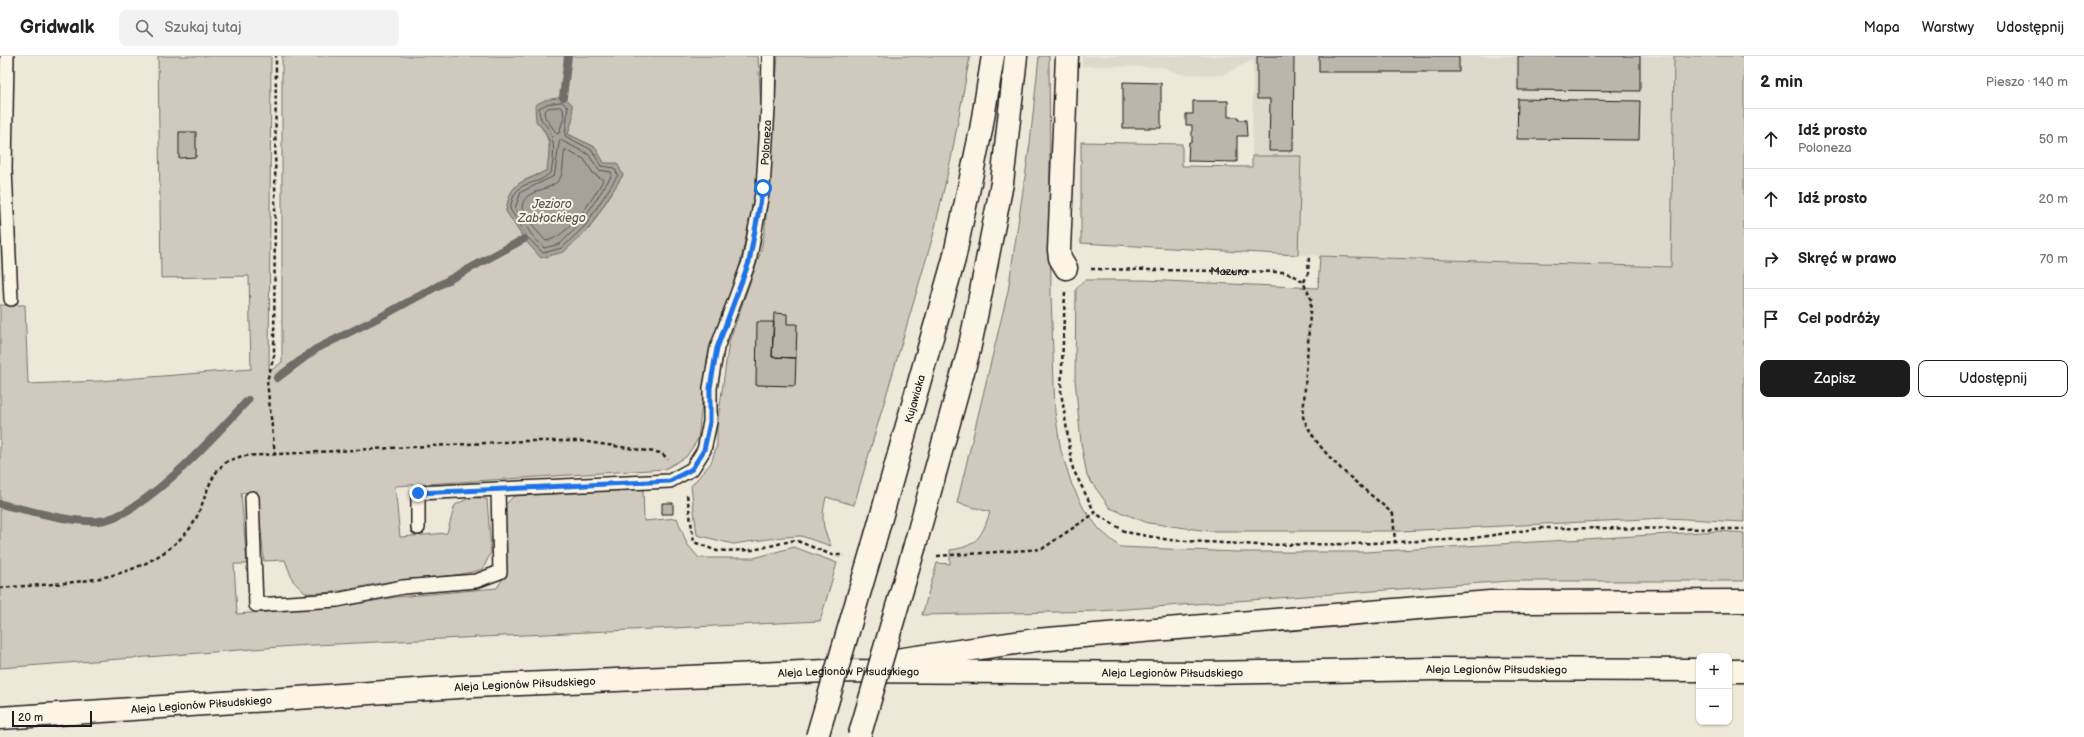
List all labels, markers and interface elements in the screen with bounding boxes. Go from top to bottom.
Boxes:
search box [119,10,399,46]
text: Gridwalk [20,16,95,39]
icon: search [133,17,155,39]
text: Szukaj tutaj [165,18,241,37]
text: Mapa [1864,19,1900,36]
text: Warstwy [1922,19,1974,36]
text: Udostępnij [1996,19,2064,36]
text: 2 min [1760,72,1803,92]
text: Pieszo · 140 m [1986,74,2068,90]
street label: Poloneza [758,119,774,166]
text: Idź prosto [1798,121,1867,140]
icon: ahead [1760,128,1782,150]
text: 50 m [2039,131,2068,147]
text: Poloneza [1798,140,1852,156]
route start [754,179,772,197]
icon: ahead [1760,188,1782,210]
text: Idź prosto [1798,189,1867,208]
text: 20 m [2038,191,2068,207]
water label: Jezioro Zabłockiego [517,197,586,226]
icon: right [1760,248,1782,270]
text: Skręć w prawo [1798,249,1897,268]
text: 70 m [2040,251,2068,267]
street label: Mazura [1210,264,1248,278]
icon: arrive [1760,308,1782,330]
text: Cel podróży [1798,309,1880,328]
button: Zapisz [1760,360,1910,397]
button: Udostępnij [1918,360,2068,397]
street label: Kujawiaka [902,373,928,424]
route end [409,484,427,502]
map controls [1696,653,1732,725]
button: + [1696,653,1732,689]
street label: Aleja Legionów Piłsudskiego [1426,662,1567,676]
street label: Aleja Legionów Piłsudskiego [778,664,919,680]
street label: Aleja Legionów Piłsudskiego [1102,666,1243,680]
street label: Aleja Legionów Piłsudskiego [454,674,596,694]
button: − [1696,689,1732,725]
street label: Aleja Legionów Piłsudskiego [131,693,273,716]
scale bar [12,709,92,728]
text: 20 m [18,711,43,724]

